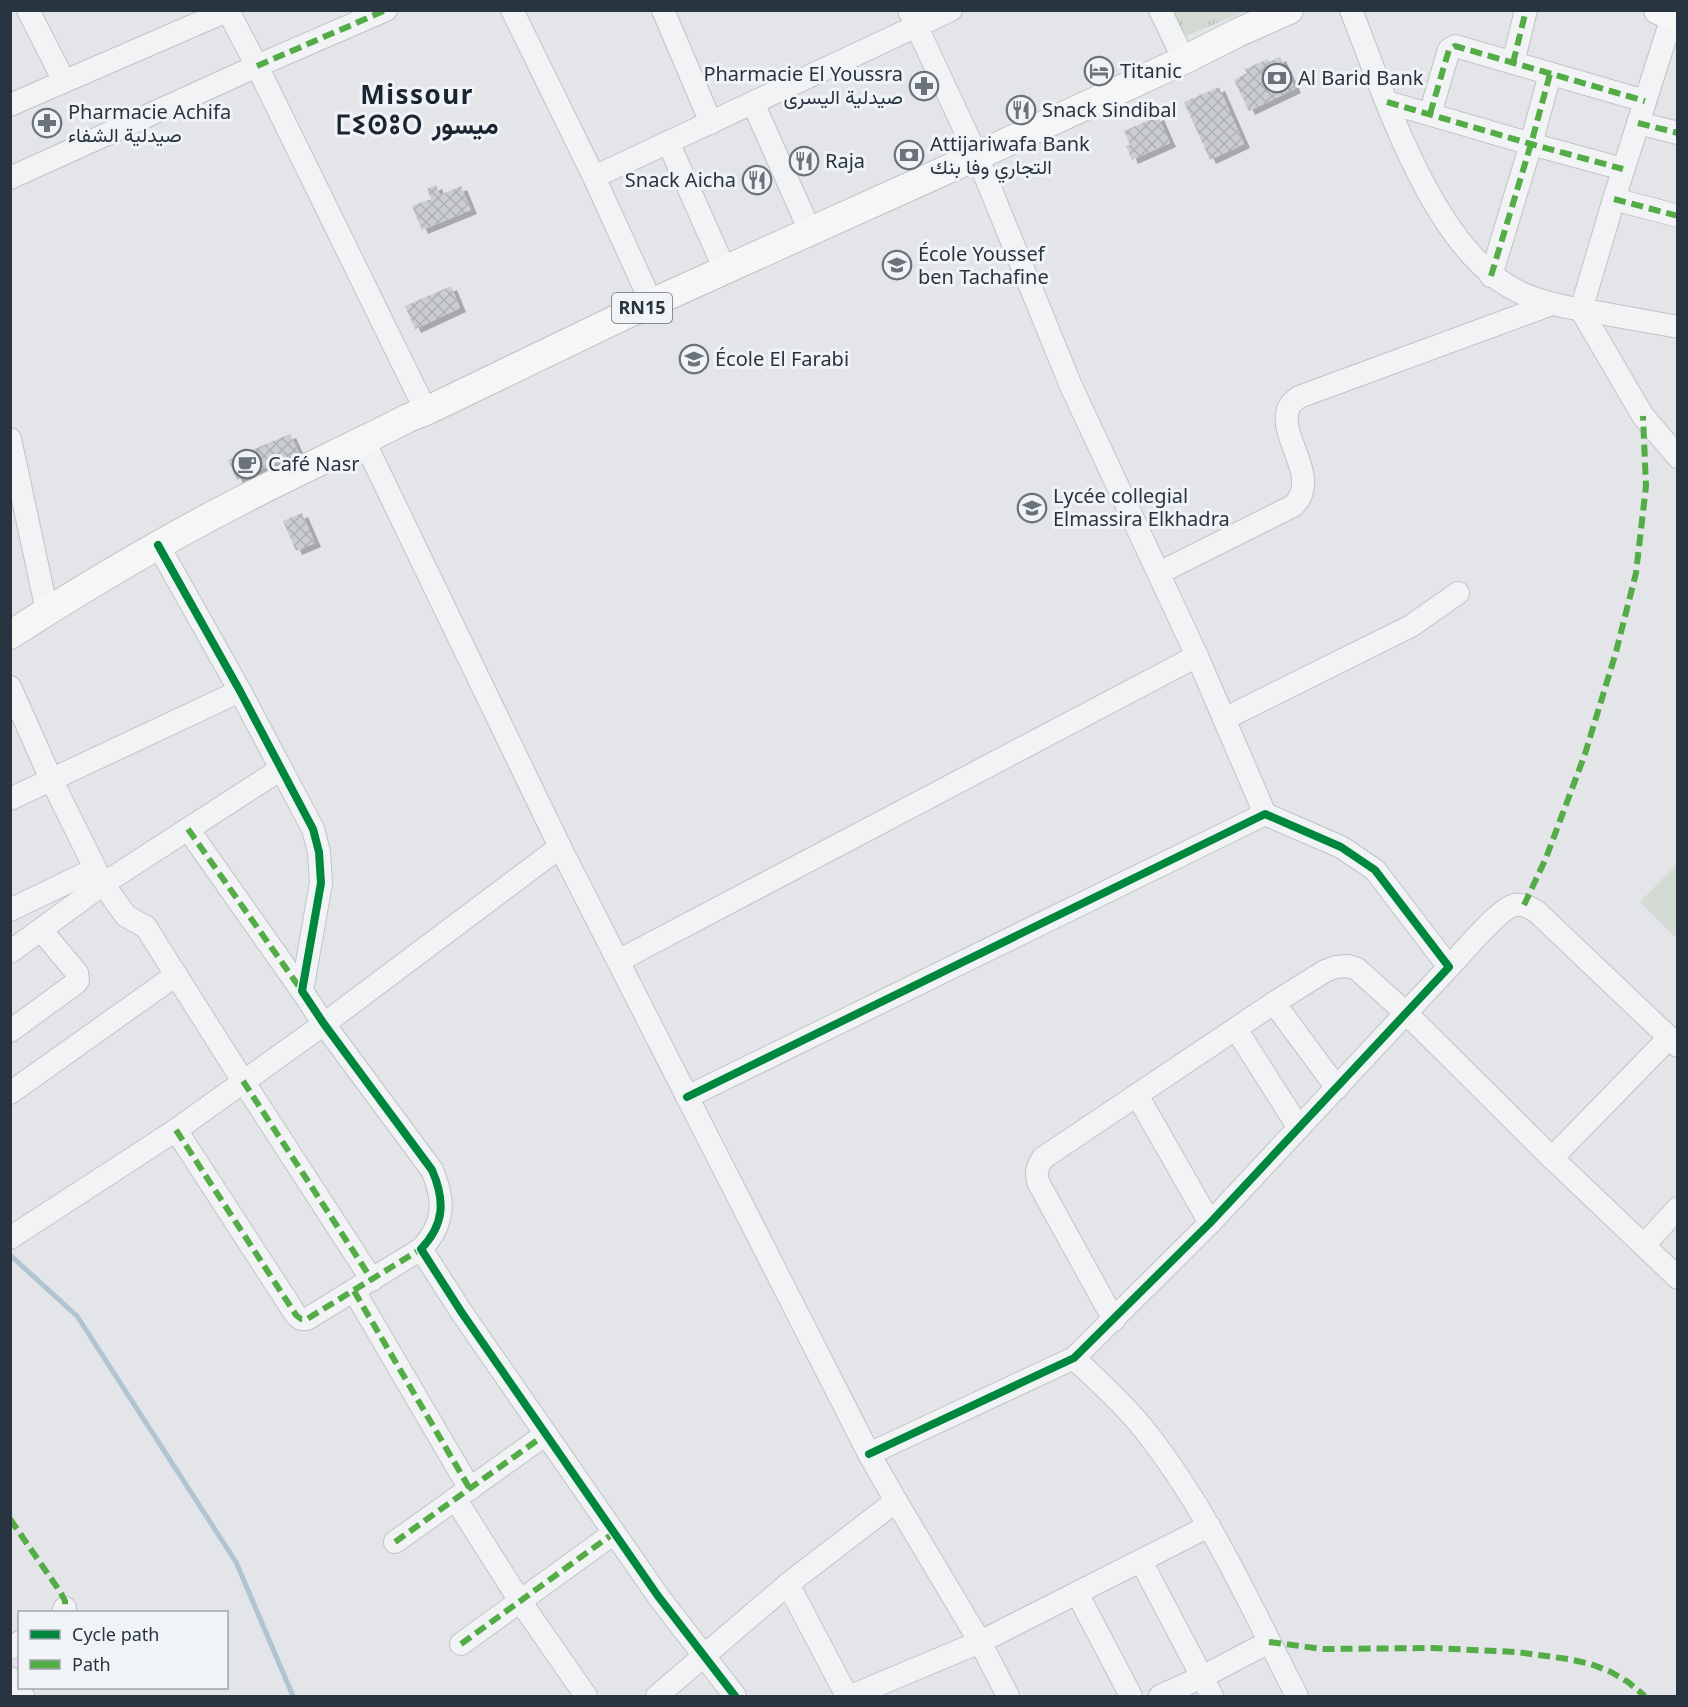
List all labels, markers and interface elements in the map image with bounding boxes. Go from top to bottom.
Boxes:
hotel icon: Titanic [1083,55,1115,87]
place label: Titanic [1120,57,1182,84]
place label: Pharmacie El Youssra صيدلية اليسرى [703,60,903,110]
bank icon: Al Barid Bank [1261,62,1293,94]
place label: Al Barid Bank [1298,64,1424,91]
pharmacy icon: Pharmacie El Youssra صيدلية اليسرى [908,70,940,102]
district label: Missour ⵎⵉⵙⵓⵔ ميسور [335,76,499,142]
restaurant icon: Snack Sindibal [1005,94,1037,126]
place label: Snack Sindibal [1042,96,1177,123]
place label: Pharmacie Achifa صيدلية الشفاء [68,98,231,148]
pharmacy icon: Pharmacie Achifa صيدلية الشفاء [31,107,63,139]
place label: Attijariwafa Bank التجاري وفا بنك [930,130,1090,184]
bank icon: Attijariwafa Bank التجاري وفا بنك [893,139,925,171]
restaurant icon: Raja [788,145,820,177]
place label: Raja [825,147,865,174]
restaurant icon: Snack Aicha [741,164,773,196]
place label: Snack Aicha [625,166,736,193]
place label: École Youssef ben Tachafine [918,240,1049,290]
school or university icon: École Youssef ben Tachafine [881,249,913,281]
road number: RN15 [612,293,672,323]
school or university icon: École El Farabi [678,343,710,375]
place label: École El Farabi [715,345,849,372]
cafe icon: Café Nasr [231,448,263,480]
place label: Café Nasr [268,450,359,477]
place label: Lycée collegial Elmassira Elkhadra [1053,482,1230,532]
school or university icon: Lycée collegial Elmassira Elkhadra [1016,492,1048,524]
legend [18,1611,228,1689]
text: Cycle path [72,1622,159,1646]
text: Path [72,1652,111,1676]

